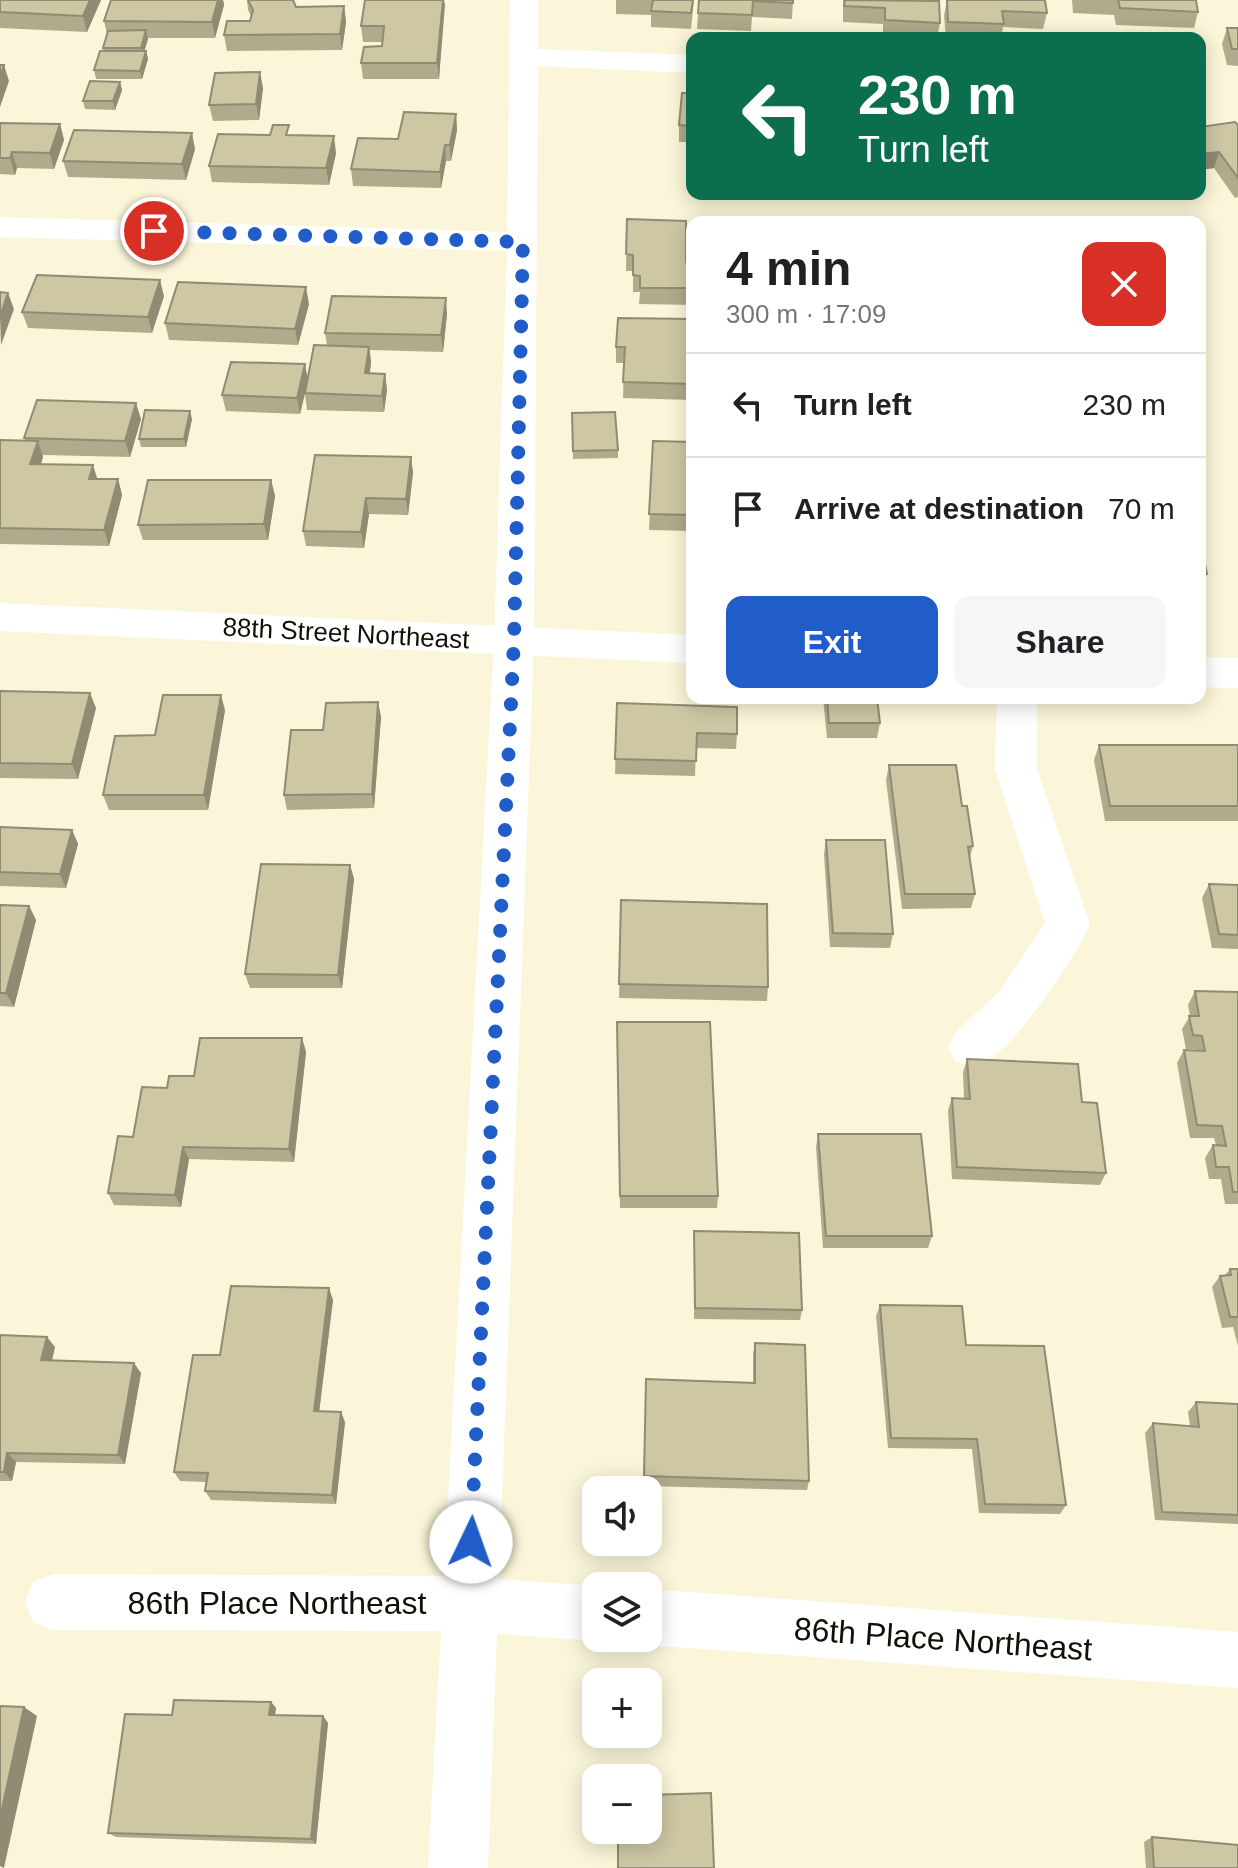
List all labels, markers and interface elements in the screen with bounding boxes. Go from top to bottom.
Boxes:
text: 230 m [858,63,1017,126]
icon: left [726,64,830,168]
text: Turn left [858,129,989,170]
pin [120,197,188,265]
icon: arrive [132,209,176,253]
text: 4 min [726,242,851,295]
button: close [1082,242,1166,326]
text: 300 m · 17:09 [726,299,886,329]
icon: left [726,383,770,427]
text: Turn left [794,388,912,421]
text: 230 m [1083,388,1166,421]
icon: arrive [726,487,770,531]
text: Arrive at destination [794,492,1084,525]
text: 70 m [1108,492,1175,525]
button: Exit [726,596,938,688]
button: Share [954,596,1166,688]
street label: 88th Street Northeast [222,612,471,654]
map controls [582,1476,662,1844]
button: sound [582,1476,662,1556]
position arrow [429,1500,513,1584]
button: layers [582,1572,662,1652]
street label: 86th Place Northeast [128,1585,427,1621]
street label: 86th Place Northeast [793,1611,1093,1667]
button: + [582,1668,662,1748]
button: − [582,1764,662,1844]

